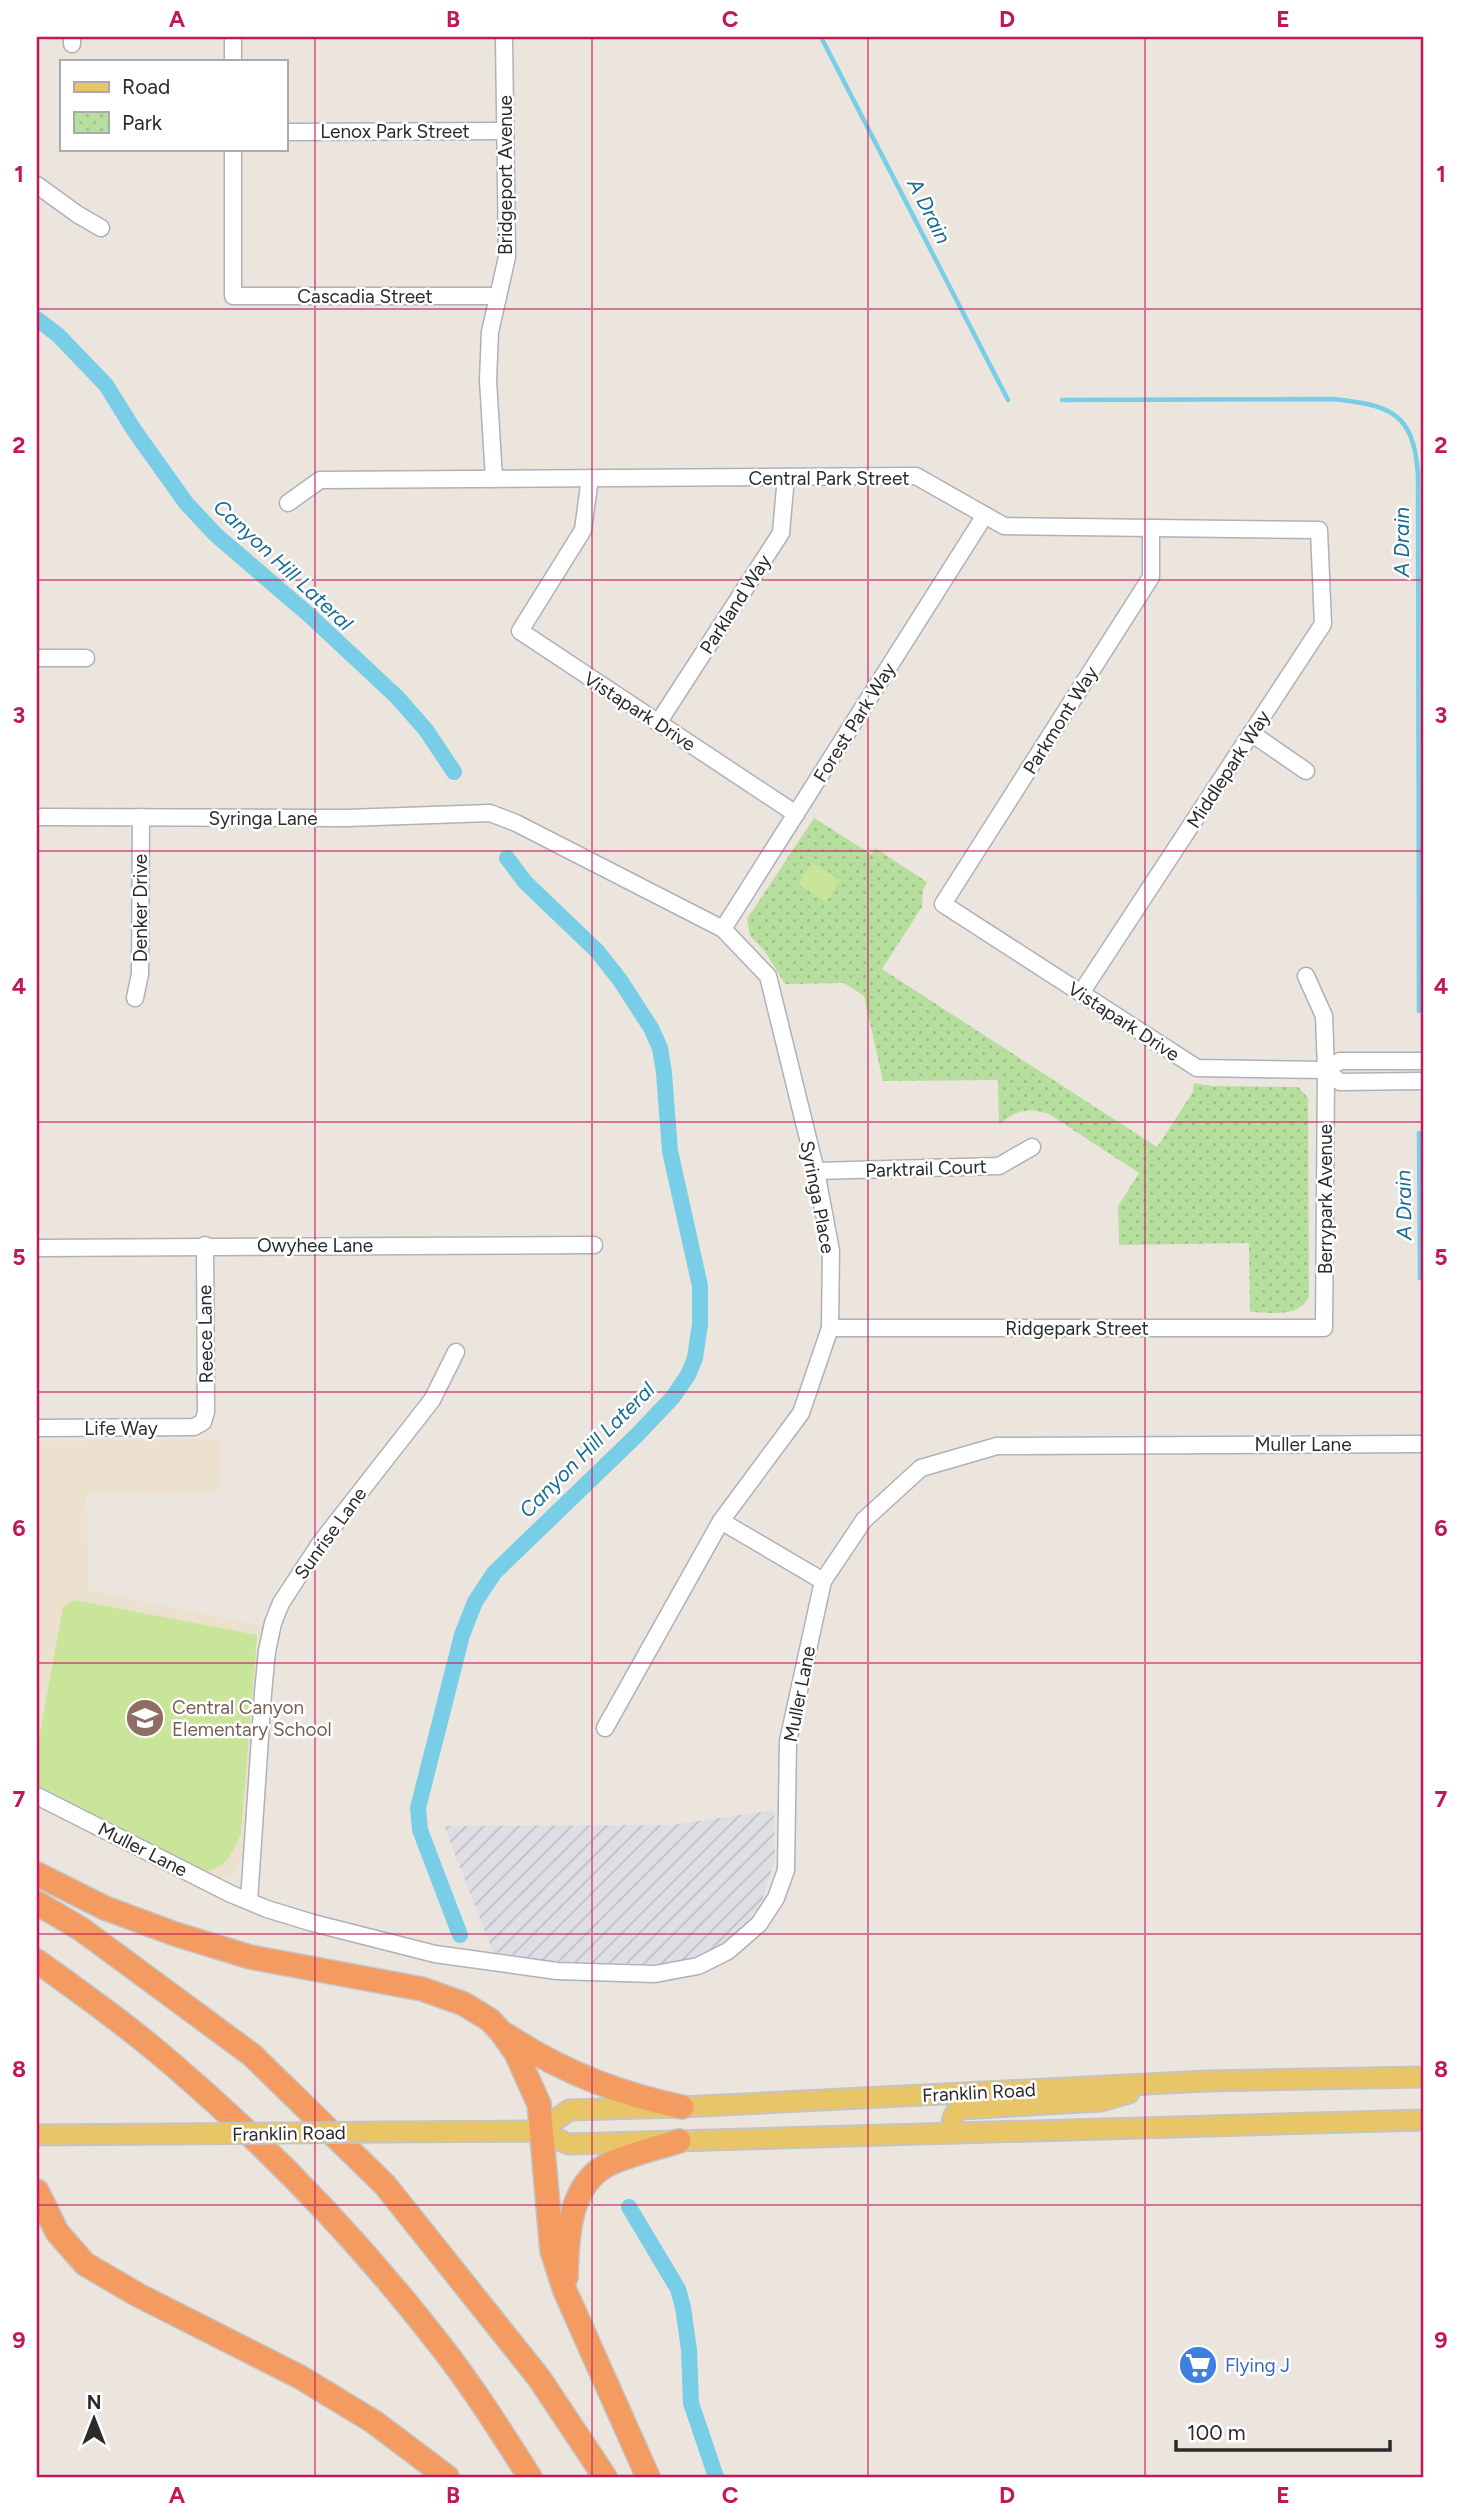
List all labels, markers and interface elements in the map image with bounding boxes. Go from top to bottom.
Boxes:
text: A [169,5,186,33]
text: B [446,5,460,33]
text: C [722,5,739,33]
text: D [999,5,1015,33]
text: E [1276,5,1290,33]
legend [60,60,287,150]
text: Road [122,74,170,99]
street label: Bridgeport Avenue [494,95,517,255]
text: Park [122,110,163,135]
street label: Lenox Park Street [320,120,470,143]
text: 1 [14,160,24,188]
text: 1 [1436,160,1446,188]
water label: A Drain [902,173,957,248]
street label: Cascadia Street [297,285,433,308]
text: 2 [12,431,26,459]
text: 2 [1434,431,1448,459]
street label: Central Park Street [749,467,909,490]
water label: Canyon Hill Lateral [209,494,358,636]
water label: A Drain [1389,507,1414,578]
street label: Parkland Way [695,550,776,658]
street label: Forest Park Way [808,658,900,786]
street label: Parkmont Way [1018,662,1103,778]
street label: Vistapark Drive [580,667,700,756]
text: 3 [13,701,25,729]
text: 3 [1435,701,1447,729]
street label: Middlepark Way [1182,706,1275,832]
street label: Syringa Lane [208,807,318,830]
street label: Denker Drive [129,854,152,962]
text: 4 [12,972,26,1000]
text: 4 [1434,972,1448,1000]
street label: Vistapark Drive [1064,977,1184,1066]
street label: Berrypark Avenue [1314,1124,1337,1274]
street label: Syringa Place [795,1139,840,1255]
street label: Parktrail Court [865,1155,987,1182]
water label: A Drain [1390,1170,1417,1241]
street label: Owyhee Lane [257,1234,373,1257]
text: 5 [12,1243,26,1271]
text: 5 [1434,1243,1448,1271]
street label: Reece Lane [193,1285,218,1383]
street label: Ridgepark Street [1005,1317,1149,1340]
water label: Canyon Hill Lateral [514,1377,660,1523]
street label: Life Way [84,1417,158,1440]
street label: Muller Lane [1254,1433,1352,1456]
street label: Sunrise Lane [289,1483,371,1584]
text: 6 [12,1514,26,1542]
text: 6 [1434,1514,1448,1542]
street label: Muller Lane [779,1644,820,1744]
place label: Central Canyon Elementary School [172,1696,332,1741]
school or university icon: Central Canyon Elementary School [124,1697,166,1739]
text: 7 [13,1785,26,1813]
text: 7 [1435,1785,1448,1813]
street label: Muller Lane [94,1817,191,1882]
text: 8 [12,2055,26,2083]
text: 8 [1434,2055,1448,2083]
street label: Franklin Road [922,2078,1036,2107]
street label: Franklin Road [232,2121,346,2146]
text: 9 [12,2326,26,2354]
text: 9 [1434,2326,1448,2354]
supermarket icon: Flying J [1177,2344,1219,2386]
place label: Flying J [1225,2354,1290,2377]
north arrow [60,2384,130,2454]
text: N [87,2391,101,2414]
scale bar [1176,2409,1390,2453]
text: 100 m [1187,2420,1246,2445]
text: A [169,2481,186,2509]
text: B [446,2481,460,2509]
text: C [722,2481,739,2509]
text: D [999,2481,1015,2509]
text: E [1276,2481,1290,2509]

